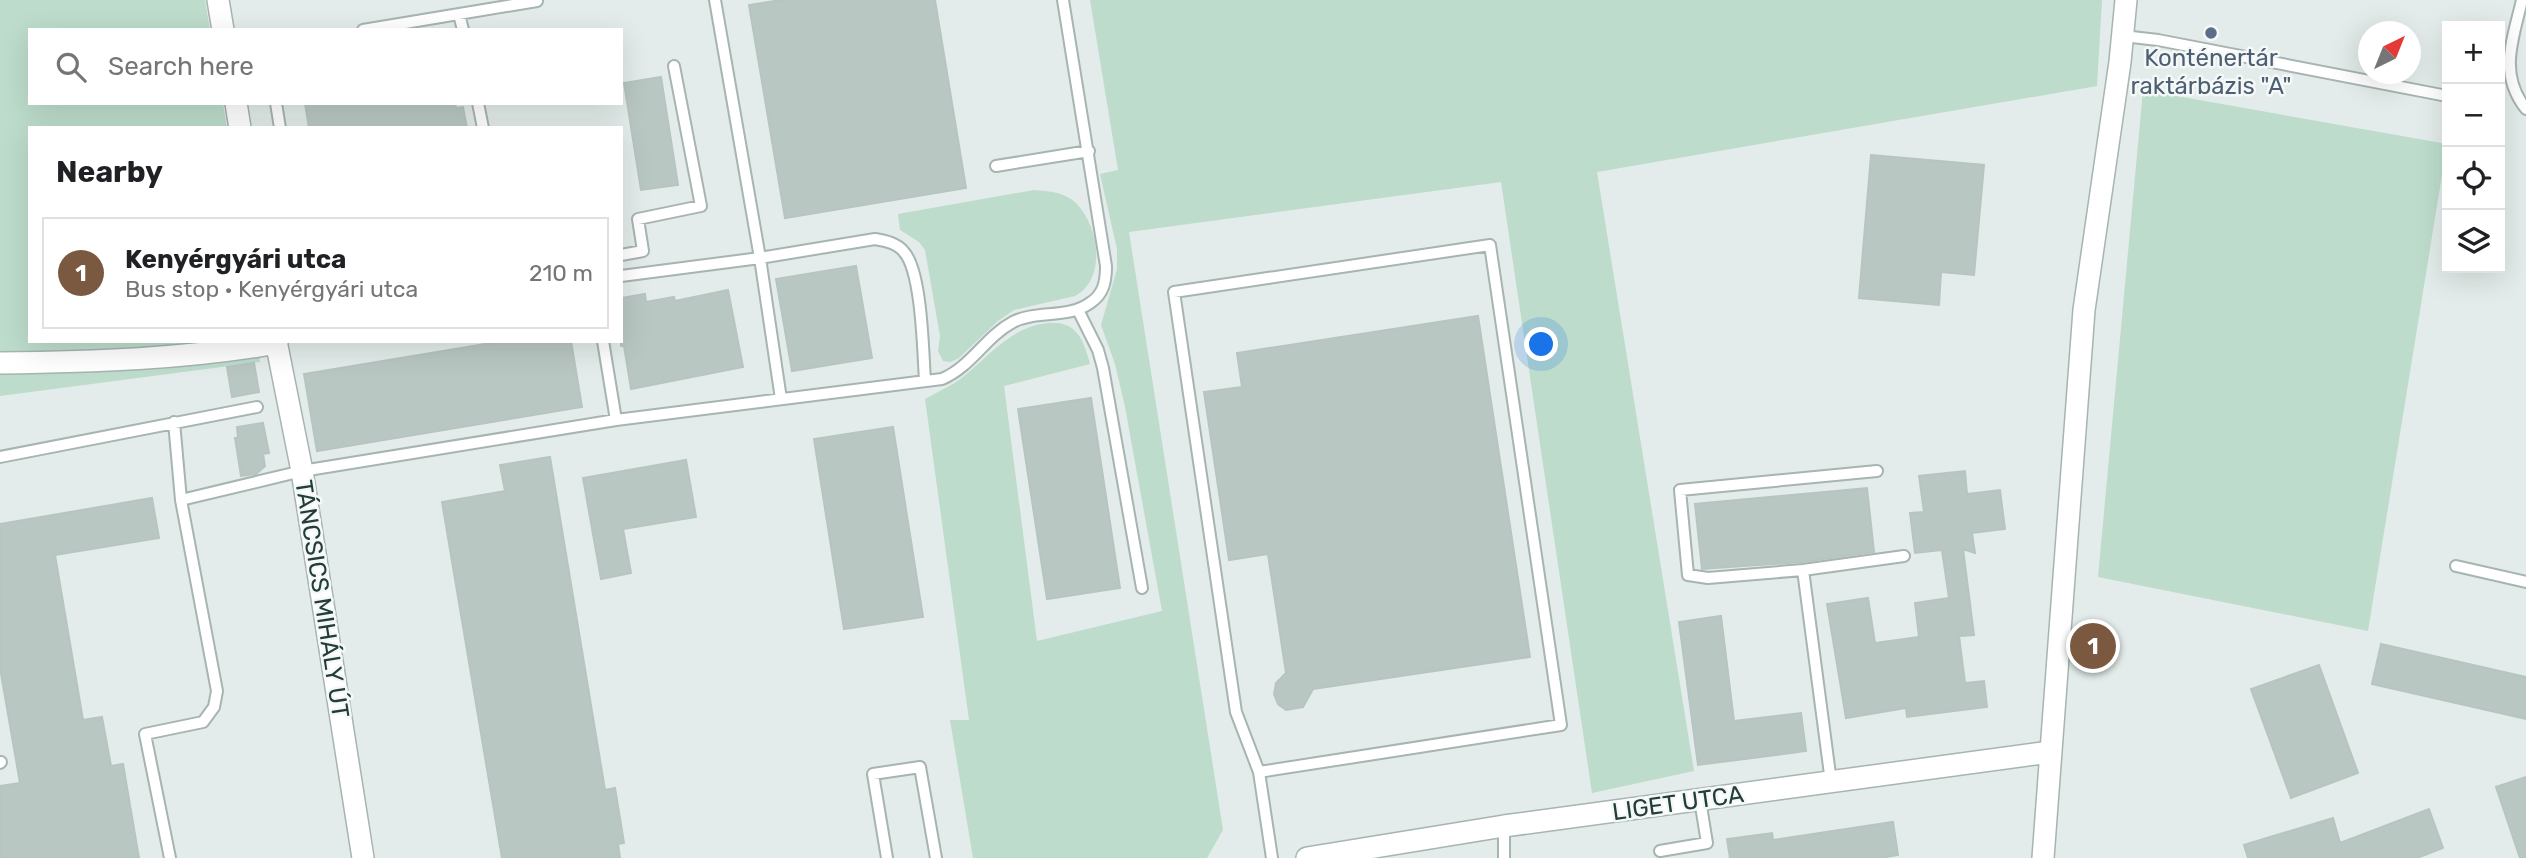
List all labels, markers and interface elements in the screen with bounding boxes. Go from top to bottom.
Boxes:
north arrow [2358,21,2421,84]
map controls [2442,21,2505,273]
button: + [2442,21,2505,84]
marker: Konténertár raktárbázis "A" [2203,25,2219,41]
search box [28,28,623,105]
place label: Konténertár raktárbázis "A" [2131,44,2291,100]
icon: search [52,48,90,86]
text: Search here [108,51,254,82]
button: − [2442,84,2505,147]
button: locate [2442,147,2505,210]
text: Nearby [56,154,163,190]
button: layers [2442,210,2505,273]
text: Kenyérgyári utca [125,244,346,275]
text: 1 [75,259,87,287]
text: 210 m [529,259,593,287]
text: Bus stop · Kenyérgyári utca [125,275,418,303]
your location [1524,327,1558,361]
street label: TÁNCSICS MIHÁLY ÚT [289,478,355,720]
pin: 1 [2070,620,2116,672]
street label: LIGET UTCA [1611,780,1745,826]

